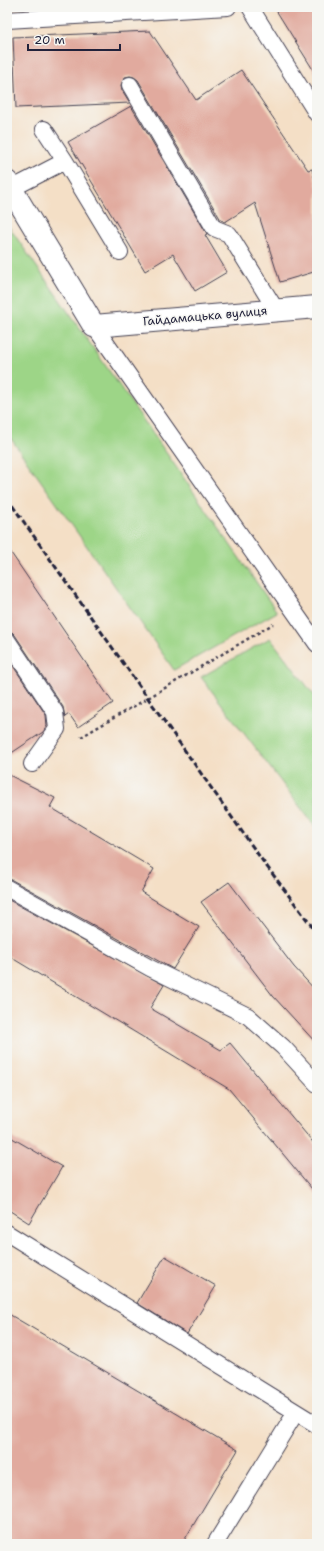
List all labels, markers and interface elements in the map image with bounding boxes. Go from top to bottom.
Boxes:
scale bar [28,26,120,52]
text: 20 m [34,32,65,48]
street label: Гайдамацька вулиця [142,303,268,329]

